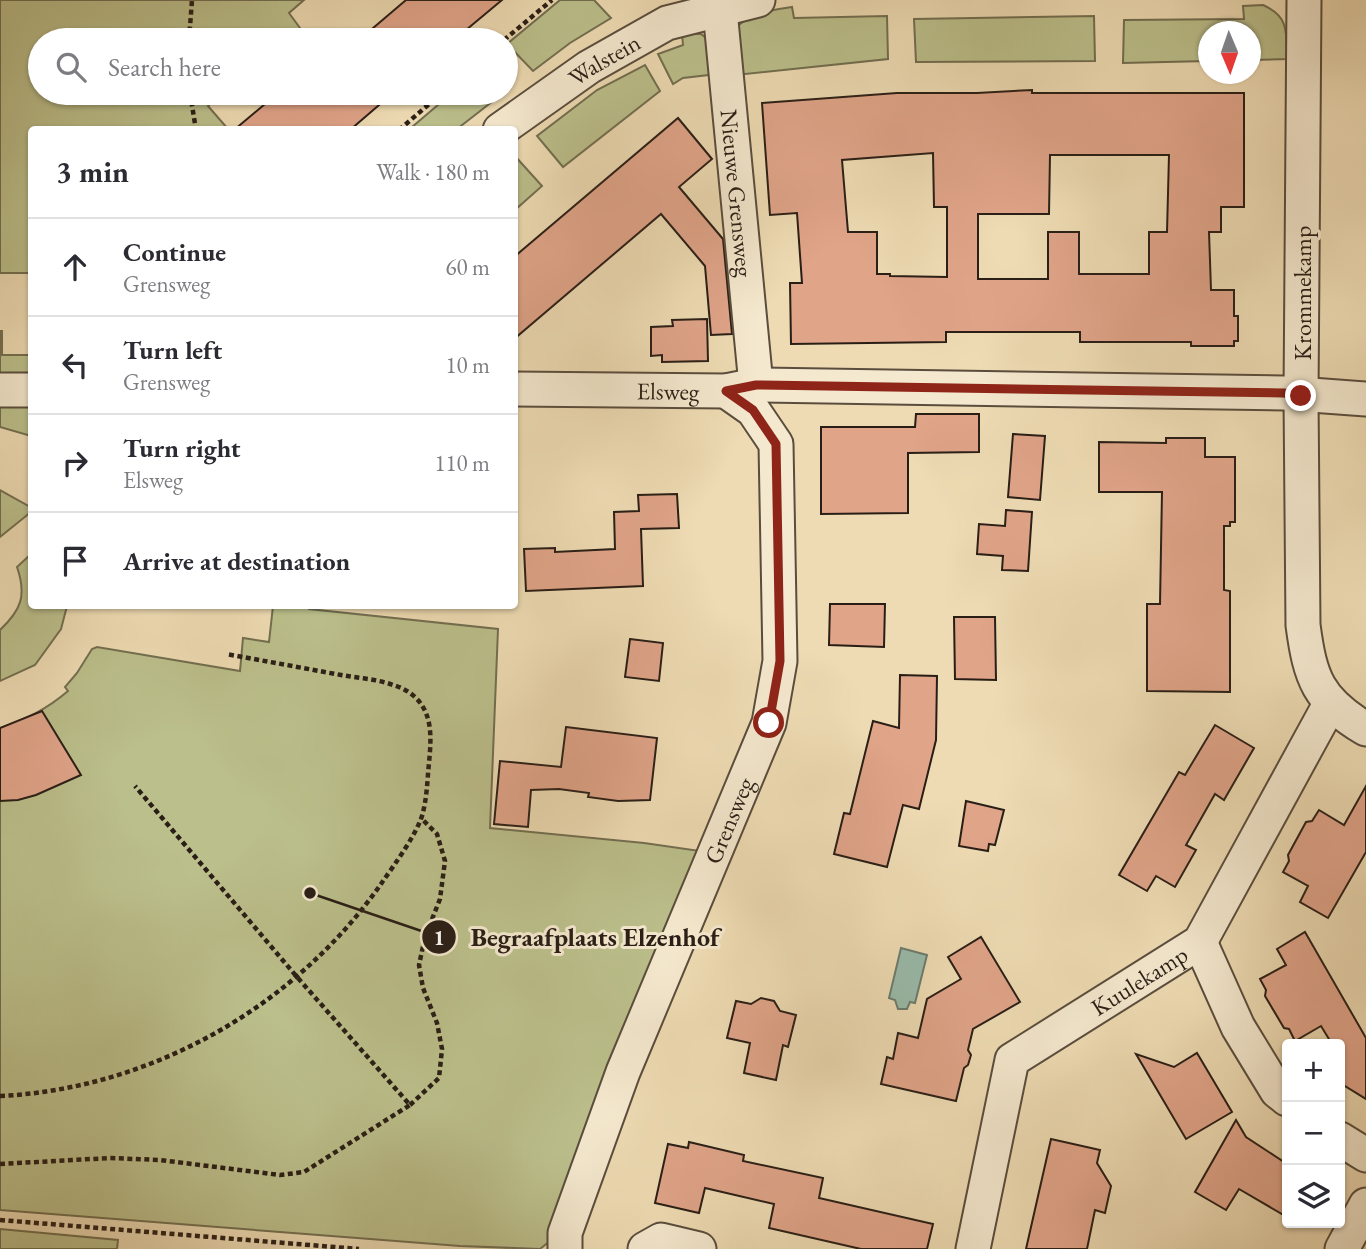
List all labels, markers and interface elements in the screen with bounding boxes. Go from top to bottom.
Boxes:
north arrow [1198,21,1261,84]
street label: Walstein [562,26,646,92]
search box [28,28,518,105]
icon: search [52,48,90,86]
text: Search here [108,50,221,84]
street label: Nieuwe Grensweg [714,108,761,279]
text: 3 min [56,152,129,191]
text: Walk · 180 m [376,157,490,187]
street label: Krommekamp [1287,226,1318,360]
text: Continue [123,235,226,269]
icon: ahead [56,248,94,286]
text: 60 m [445,252,490,282]
text: Grensweg [123,269,210,299]
text: Turn left [123,333,222,367]
icon: left [56,346,94,384]
text: 10 m [445,350,490,380]
text: Grensweg [123,367,210,397]
street label: Elsweg [636,375,700,406]
route end [1285,380,1316,411]
text: Turn right [123,431,241,465]
icon: right [56,444,94,482]
text: 110 m [434,448,490,478]
text: Elsweg [123,465,183,495]
icon: arrive [56,542,94,580]
text: Arrive at destination [123,544,350,578]
route start [753,707,784,738]
street label: Grensweg [696,772,760,868]
callout: Begraafplaats Elzenhof [422,914,733,961]
text: Begraafplaats Elzenhof [471,920,723,954]
text: 1 [433,924,445,951]
street label: Kuulekamp [1085,938,1193,1022]
map controls [1282,1039,1345,1228]
button: + [1282,1039,1345,1102]
button: − [1282,1102,1345,1165]
button: layers [1282,1165,1345,1228]

